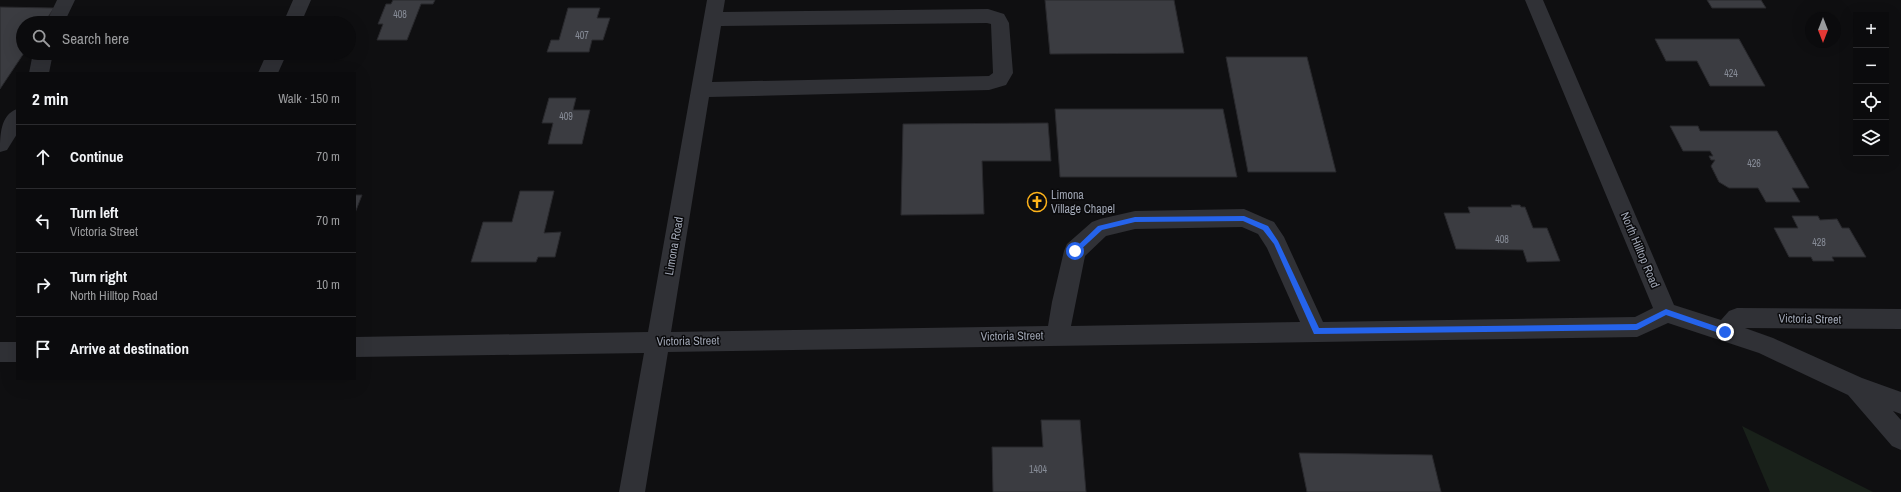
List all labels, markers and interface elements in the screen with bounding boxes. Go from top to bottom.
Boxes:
house number: 408 [393,8,407,21]
north arrow [1805,12,1841,48]
map controls [1853,12,1889,156]
button: + [1853,12,1889,48]
search box [16,16,356,60]
icon: search [30,27,52,49]
text: Search here [62,28,129,49]
house number: 407 [575,29,589,42]
button: − [1853,48,1889,84]
house number: 424 [1724,67,1738,80]
button: locate [1853,84,1889,120]
text: 2 min [32,87,68,110]
text: Walk · 150 m [278,90,340,107]
house number: 409 [559,110,573,123]
button: layers [1853,120,1889,156]
icon: ahead [32,146,54,168]
text: Continue [70,146,123,167]
text: 70 m [316,148,340,165]
house number: 426 [1747,157,1761,170]
place label: Limona Village Chapel [1051,187,1115,217]
church icon: Limona Village Chapel [1026,191,1048,213]
text: Turn left [70,202,118,223]
icon: left [32,210,54,232]
street label: North Hilltop Road [1617,210,1663,290]
text: 70 m [316,212,340,229]
street label: Limona Road [661,216,687,276]
text: Victoria Street [70,223,138,240]
house number: 408 [1495,233,1509,246]
house number: 428 [1812,236,1826,249]
route start [1066,242,1084,260]
text: Turn right [70,266,127,287]
icon: right [32,274,54,296]
text: 10 m [316,276,340,293]
text: North Hilltop Road [70,287,158,304]
street label: Victoria Street [1778,310,1842,328]
route end [1716,323,1734,341]
street label: Victoria Street [980,327,1044,345]
street label: Victoria Street [656,332,720,350]
icon: arrive [32,338,54,360]
text: Arrive at destination [70,338,189,359]
house number: 1404 [1029,463,1048,476]

